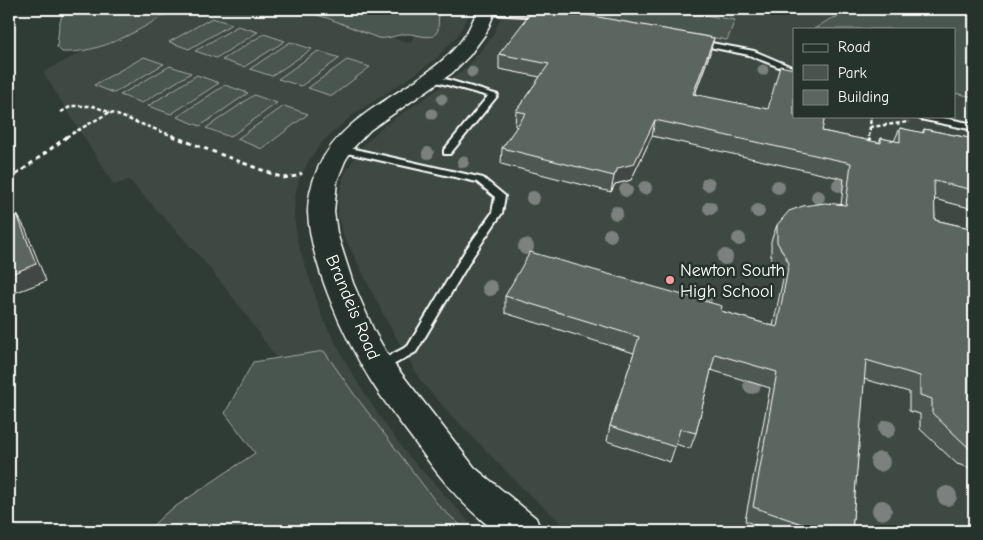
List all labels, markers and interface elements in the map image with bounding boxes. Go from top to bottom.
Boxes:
legend [793,28,956,118]
text: Road [838,38,870,56]
text: Park [838,64,867,82]
text: Building [838,88,889,106]
street label: Brandeis Road [321,251,384,363]
place label: Newton South High School [680,260,785,302]
marker: Newton South High School [664,274,676,286]

